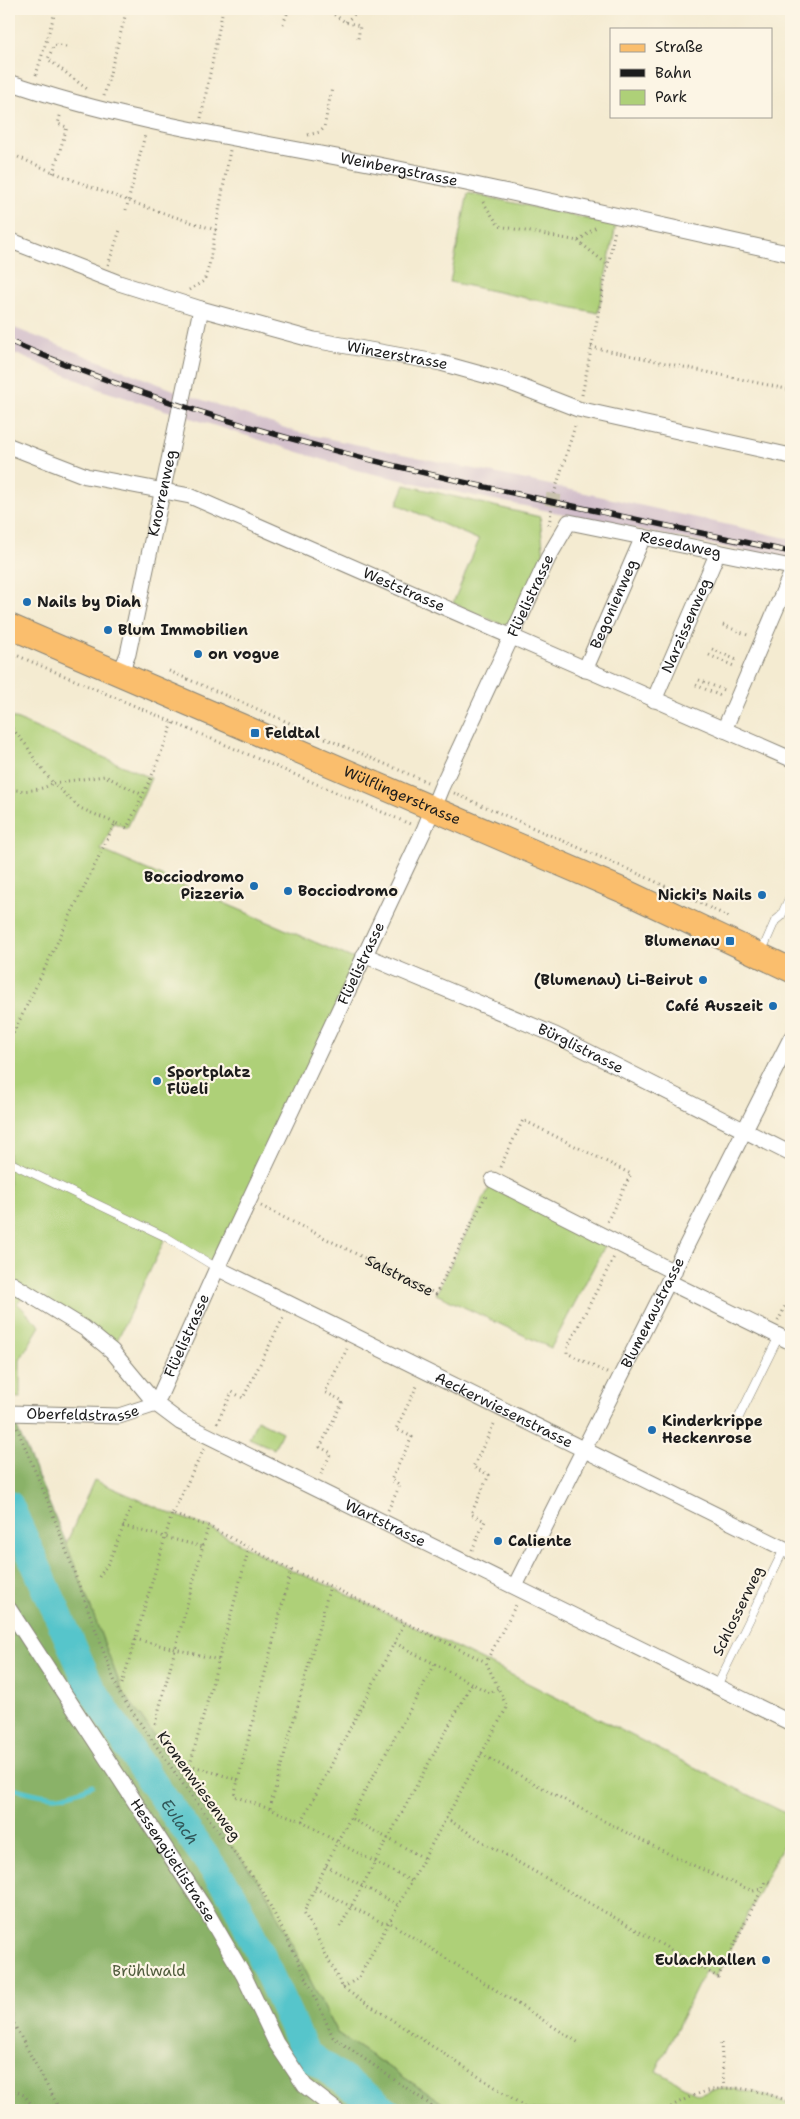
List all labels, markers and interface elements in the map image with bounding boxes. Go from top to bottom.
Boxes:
legend [610,28,772,118]
text: Straße [655,37,703,57]
text: Bahn [655,63,691,83]
text: Park [655,87,687,107]
street label: Weinbergstrasse [339,148,460,191]
street label: Winzerstrasse [345,336,450,374]
street label: Knorrenweg [143,448,181,538]
street label: Resedaweg [638,527,723,563]
street label: Flüelistrasse [503,551,558,640]
street label: Begonienweg [585,556,642,652]
street label: Weststrasse [360,563,448,616]
street label: Narzissenweg [657,575,715,676]
place label: Nails by Diah [37,592,141,612]
marker: Nails by Diah [21,596,33,608]
place label: Blum Immobilien [118,620,248,640]
marker: Blum Immobilien [102,624,114,636]
place label: on vogue [208,644,280,664]
marker: on vogue [192,648,204,660]
place label: Feldtal [265,723,320,743]
marker: Feldtal [249,727,261,739]
street label: Wülflingerstrasse [340,761,464,830]
place label: Bocciodromo Pizzeria [144,867,245,904]
marker: Bocciodromo Pizzeria [248,880,260,892]
place label: Bocciodromo [298,881,398,901]
marker: Bocciodromo [282,885,294,897]
place label: Nicki's Nails [658,885,752,905]
marker: Nicki's Nails [756,889,768,901]
street label: Flüelistrasse [333,919,389,1008]
place label: Blumenau [644,931,720,951]
marker: Blumenau [724,935,736,947]
place label: (Blumenau) Li-Beirut [534,970,693,990]
marker: (Blumenau) Li-Beirut [697,974,709,986]
place label: Café Auszeit [666,996,763,1016]
marker: Café Auszeit [767,1000,779,1012]
street label: Bürglistrasse [535,1019,627,1078]
place label: Sportplatz Flüeli [167,1062,251,1099]
marker: Sportplatz Flüeli [151,1075,163,1087]
street label: Salstrasse [362,1250,437,1301]
street label: Blumenaustrasse [616,1254,689,1372]
street label: Flüelistrasse [159,1291,214,1380]
street label: Aeckerwiesenstrasse [431,1367,576,1452]
street label: Oberfeldstrasse [26,1400,142,1426]
place label: Kinderkrippe Heckenrose [662,1411,763,1448]
marker: Kinderkrippe Heckenrose [646,1424,658,1436]
street label: Wartstrasse [342,1495,429,1552]
place label: Caliente [508,1531,572,1551]
marker: Caliente [492,1535,504,1547]
street label: Schlosserweg [708,1563,768,1659]
street label: Kronenwiesenweg [152,1727,246,1845]
street label: Hessengüetlistrasse [126,1795,220,1926]
water label: Eulach [156,1795,203,1849]
place label: Eulachhallen [655,1950,756,1970]
marker: Eulachhallen [760,1954,772,1966]
park label: Brühlwald [112,1961,186,1981]

